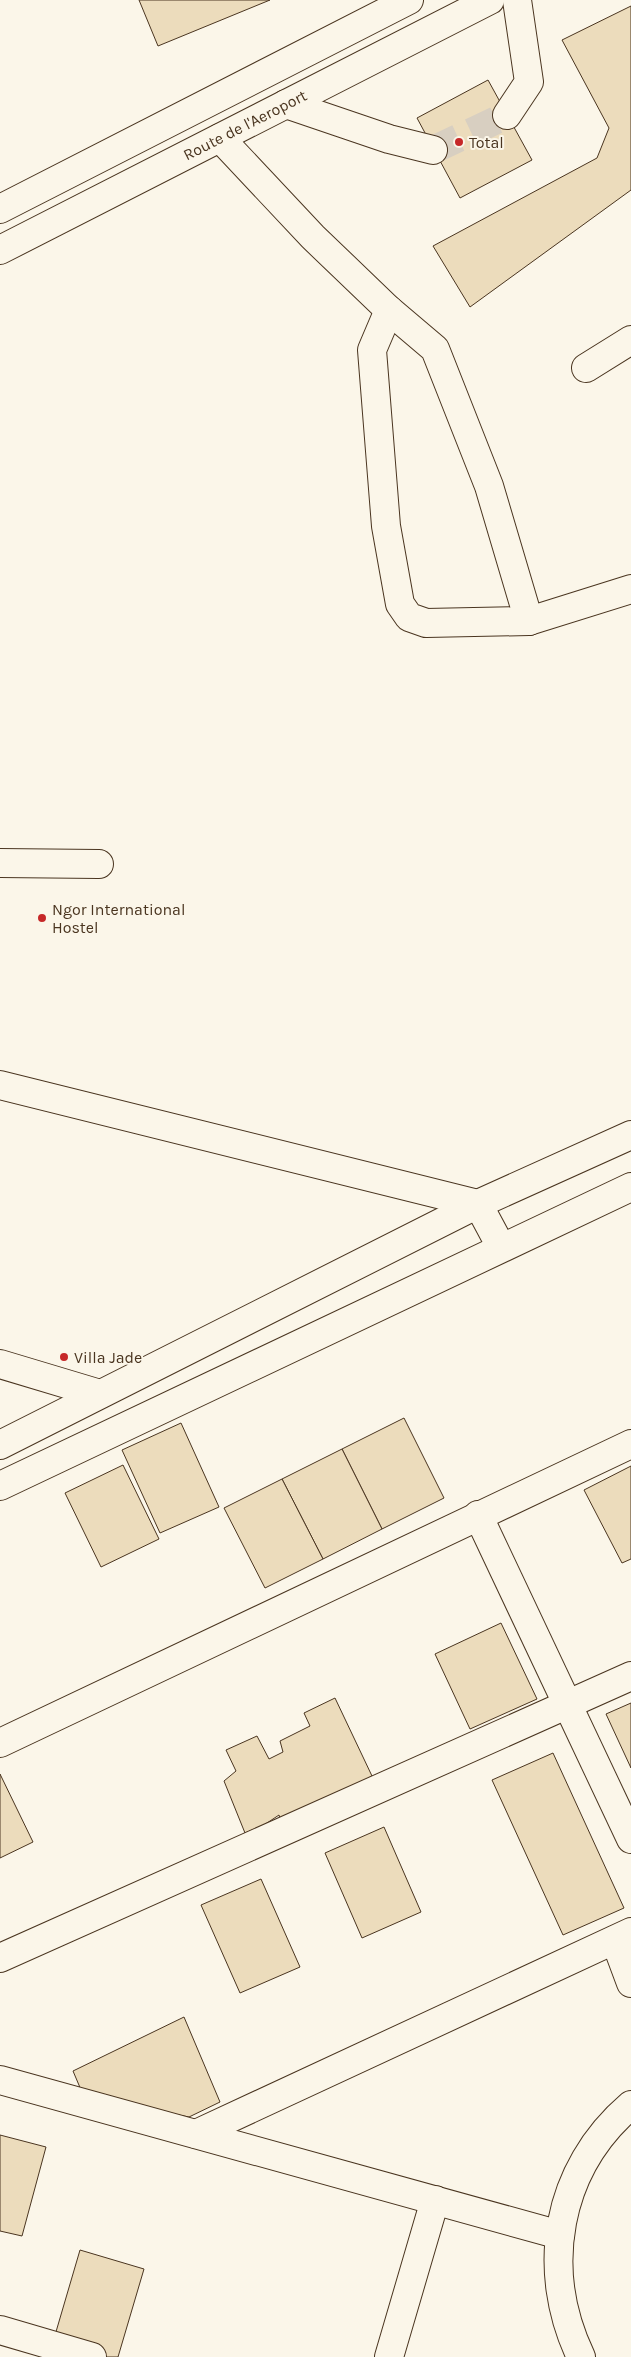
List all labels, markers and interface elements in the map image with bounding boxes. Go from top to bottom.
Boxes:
street label: Route de l'Aeroport [180,86,310,164]
place label: Total [469,133,504,152]
marker: Total [453,136,465,148]
place label: Ngor International Hostel [52,900,185,937]
marker: Ngor International Hostel [36,912,48,924]
place label: Villa Jade [74,1348,142,1367]
marker: Villa Jade [58,1351,70,1363]

